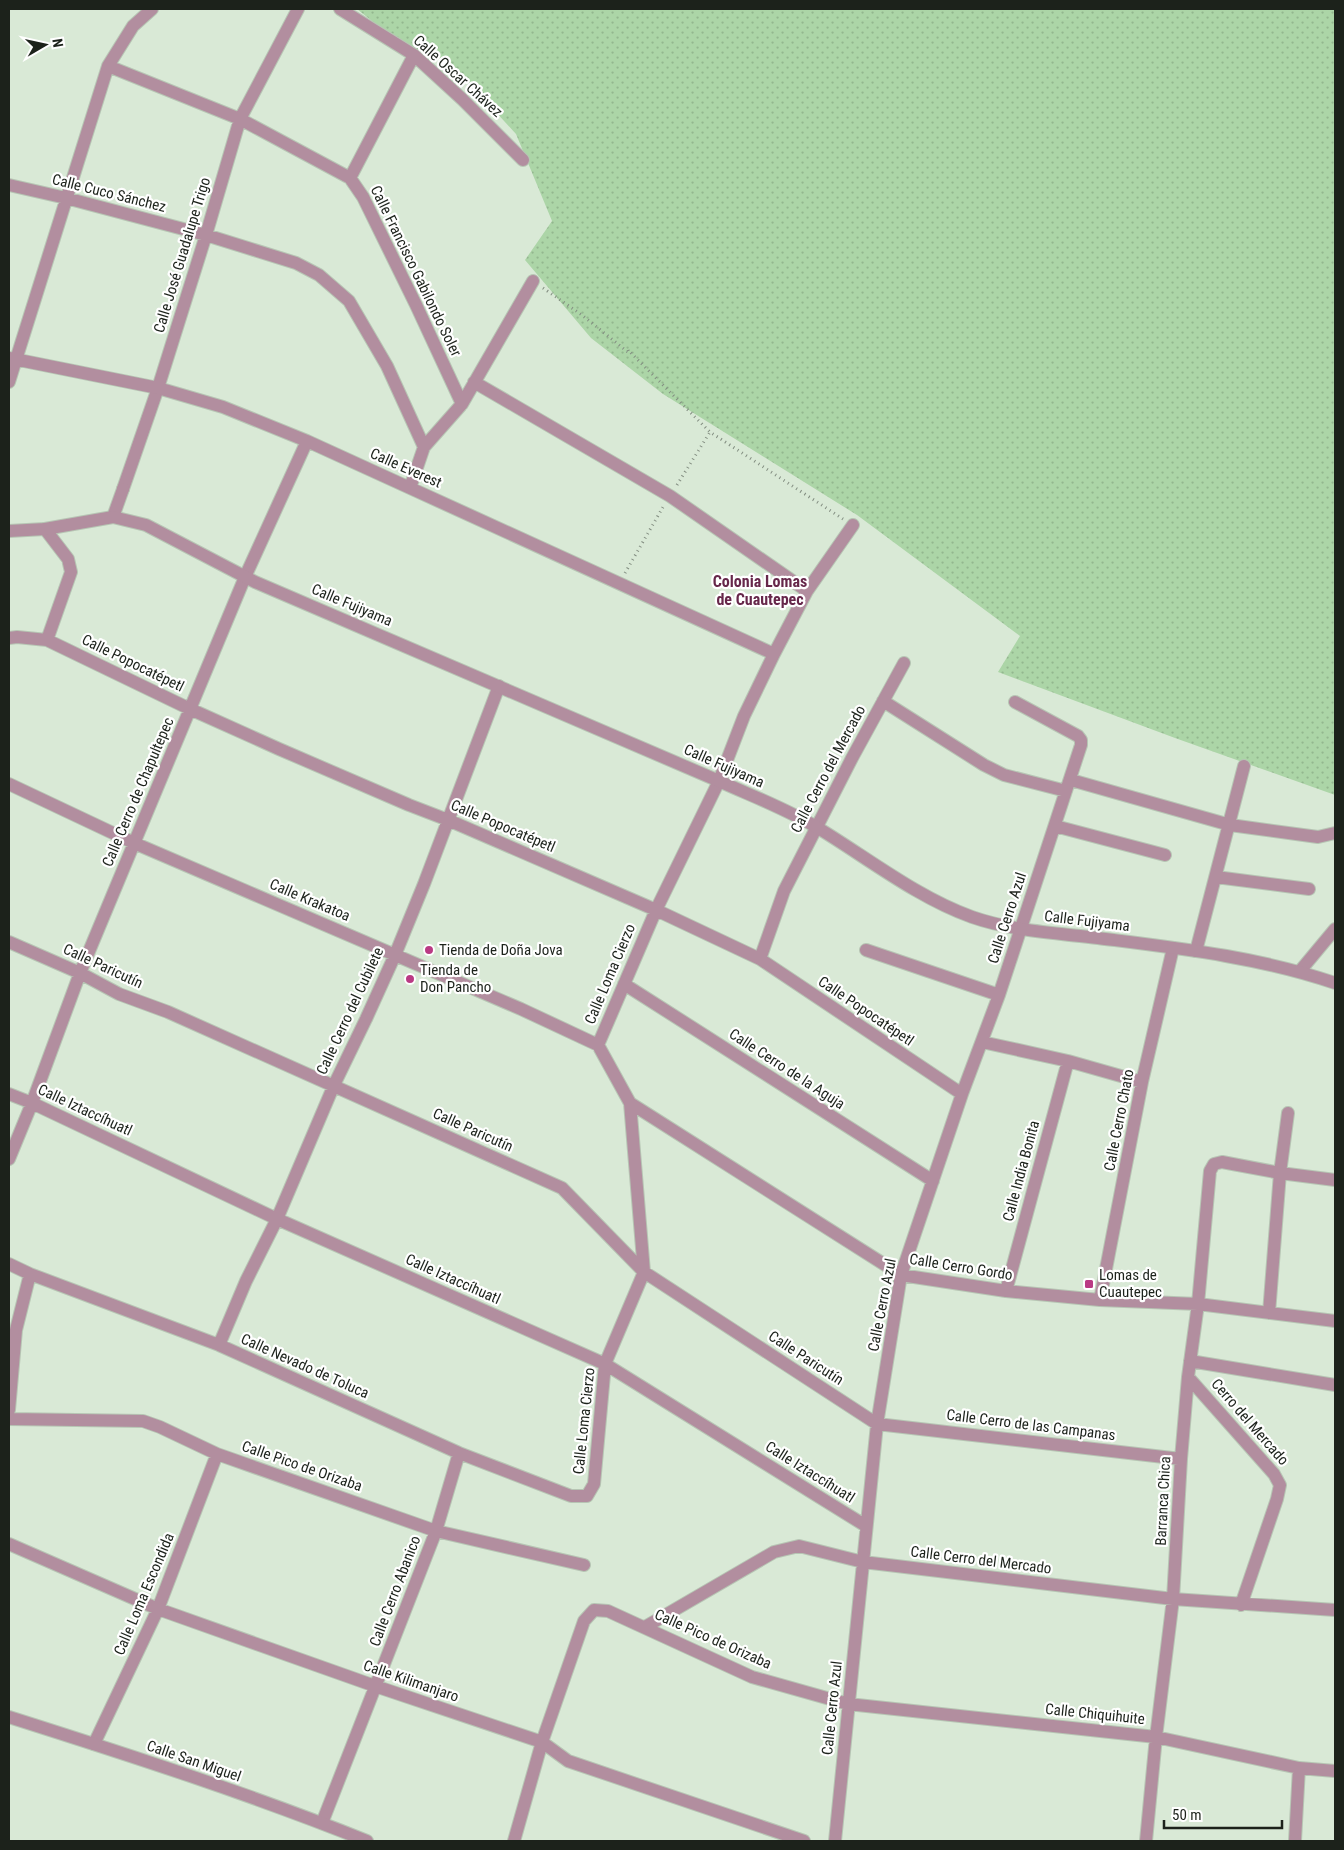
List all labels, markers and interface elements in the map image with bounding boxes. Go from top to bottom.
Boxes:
north arrow [20,20,70,70]
street label: Calle Oscar Chávez [410,31,506,121]
text: N [49,37,66,48]
street label: Calle Cuco Sánchez [50,170,168,216]
street label: Calle José Guadalupe Trigo [150,175,214,335]
street label: Calle Francisco Gabilondo Soler [367,183,465,360]
street label: Calle Everest [367,444,445,492]
district label: Colonia Lomas de Cuautepec [713,572,807,609]
street label: Calle Fujiyama [309,580,395,630]
street label: Calle Popocatépetl [79,630,187,696]
street label: Calle Cerro del Mercado [787,702,869,836]
street label: Calle Cerro de Chapultepec [98,715,178,869]
street label: Calle Fujiyama [681,740,767,792]
street label: Calle Popocatépetl [448,796,558,856]
street label: Calle Cerro Azul [984,870,1030,966]
street label: Calle Krakatoa [267,875,353,925]
street label: Calle Fujiyama [1043,907,1131,935]
street label: Calle Loma Cierzo [581,921,639,1027]
street label: Calle Paricutín [60,940,146,992]
place label: Tienda de Doña Jova [439,941,563,959]
street label: Calle Cerro del Cubilete [313,944,387,1078]
marker: Tienda de Doña Jova [423,944,435,956]
place label: Tienda de Don Pancho [420,961,491,996]
street label: Calle Popocatépetl [815,972,917,1050]
marker: Tienda de Don Pancho [404,973,416,985]
street label: Calle Cerro de la Aguja [726,1025,848,1113]
street label: Calle Cerro Chato [1100,1068,1138,1172]
street label: Calle Iztaccíhuatl [35,1080,135,1140]
street label: Calle Paricutín [430,1104,516,1156]
street label: Calle India Bonita [999,1119,1043,1223]
street label: Calle Iztaccíhuatl [403,1250,503,1308]
street label: Calle Cerro Gordo [908,1250,1014,1284]
street label: Calle Cerro Azul [864,1257,900,1353]
place label: Lomas de Cuautepec [1099,1266,1162,1301]
marker: Lomas de Cuautepec [1083,1278,1095,1290]
street label: Calle Paricutín [765,1327,847,1389]
street label: Calle Nevado de Toluca [238,1330,372,1402]
street label: Calle Loma Cierzo [569,1367,599,1475]
street label: Cerro del Mercado [1208,1375,1292,1469]
street label: Calle Cerro de las Campanas [945,1406,1117,1444]
street label: Calle Pico de Orizaba [240,1437,364,1495]
street label: Calle Iztaccíhuatl [762,1437,858,1507]
street label: Barranca Chica [1152,1456,1174,1546]
street label: Calle Loma Escondida [110,1530,178,1658]
street label: Calle Cerro Abanico [366,1533,424,1649]
street label: Calle Cerro del Mercado [910,1542,1052,1578]
street label: Calle Pico de Orizaba [652,1605,774,1673]
street label: Calle Kilimanjaro [361,1656,461,1706]
street label: Calle Cerro Azul [818,1660,846,1756]
street label: Calle Chiquihuite [1044,1700,1146,1728]
street label: Calle San Miguel [144,1736,244,1786]
scale bar [1164,1798,1282,1830]
text: 50 m [1172,1806,1202,1824]

